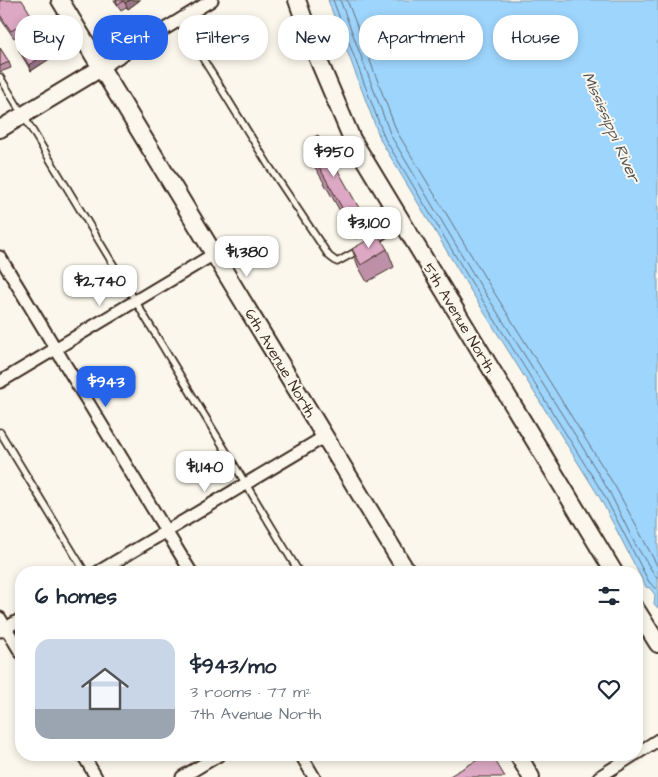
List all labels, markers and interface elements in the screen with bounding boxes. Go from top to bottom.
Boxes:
chip: Buy [15,15,83,60]
chip: Rent [93,15,168,60]
chip: Filters [178,15,268,60]
chip: New [278,15,349,60]
chip: Apartment [359,15,483,60]
chip: House [493,15,578,60]
water label: Mississippi River [577,68,646,188]
pin: $950 [304,136,364,178]
text: $950 [314,141,354,163]
pin: $3,100 [328,206,410,249]
text: $3,100 [348,212,390,234]
pin: $1,380 [206,236,288,278]
text: $1,380 [226,241,268,263]
street label: 5th Avenue North [418,259,500,377]
pin: $2,740 [59,264,141,307]
text: $2,740 [74,270,126,292]
street label: 6th Avenue North [239,305,321,422]
pin: $943 [76,366,136,408]
text: $943 [87,371,125,393]
pin: $1,140 [164,450,246,493]
text: $1,140 [187,456,223,478]
text: 6 homes [35,582,117,611]
icon: filters [595,582,623,610]
text: $943/mo [190,652,276,681]
icon: home [75,659,135,719]
icon: heart [595,675,623,703]
text: 3 rooms · 77 m² [190,681,311,703]
text: 7th Avenue North [190,703,321,725]

